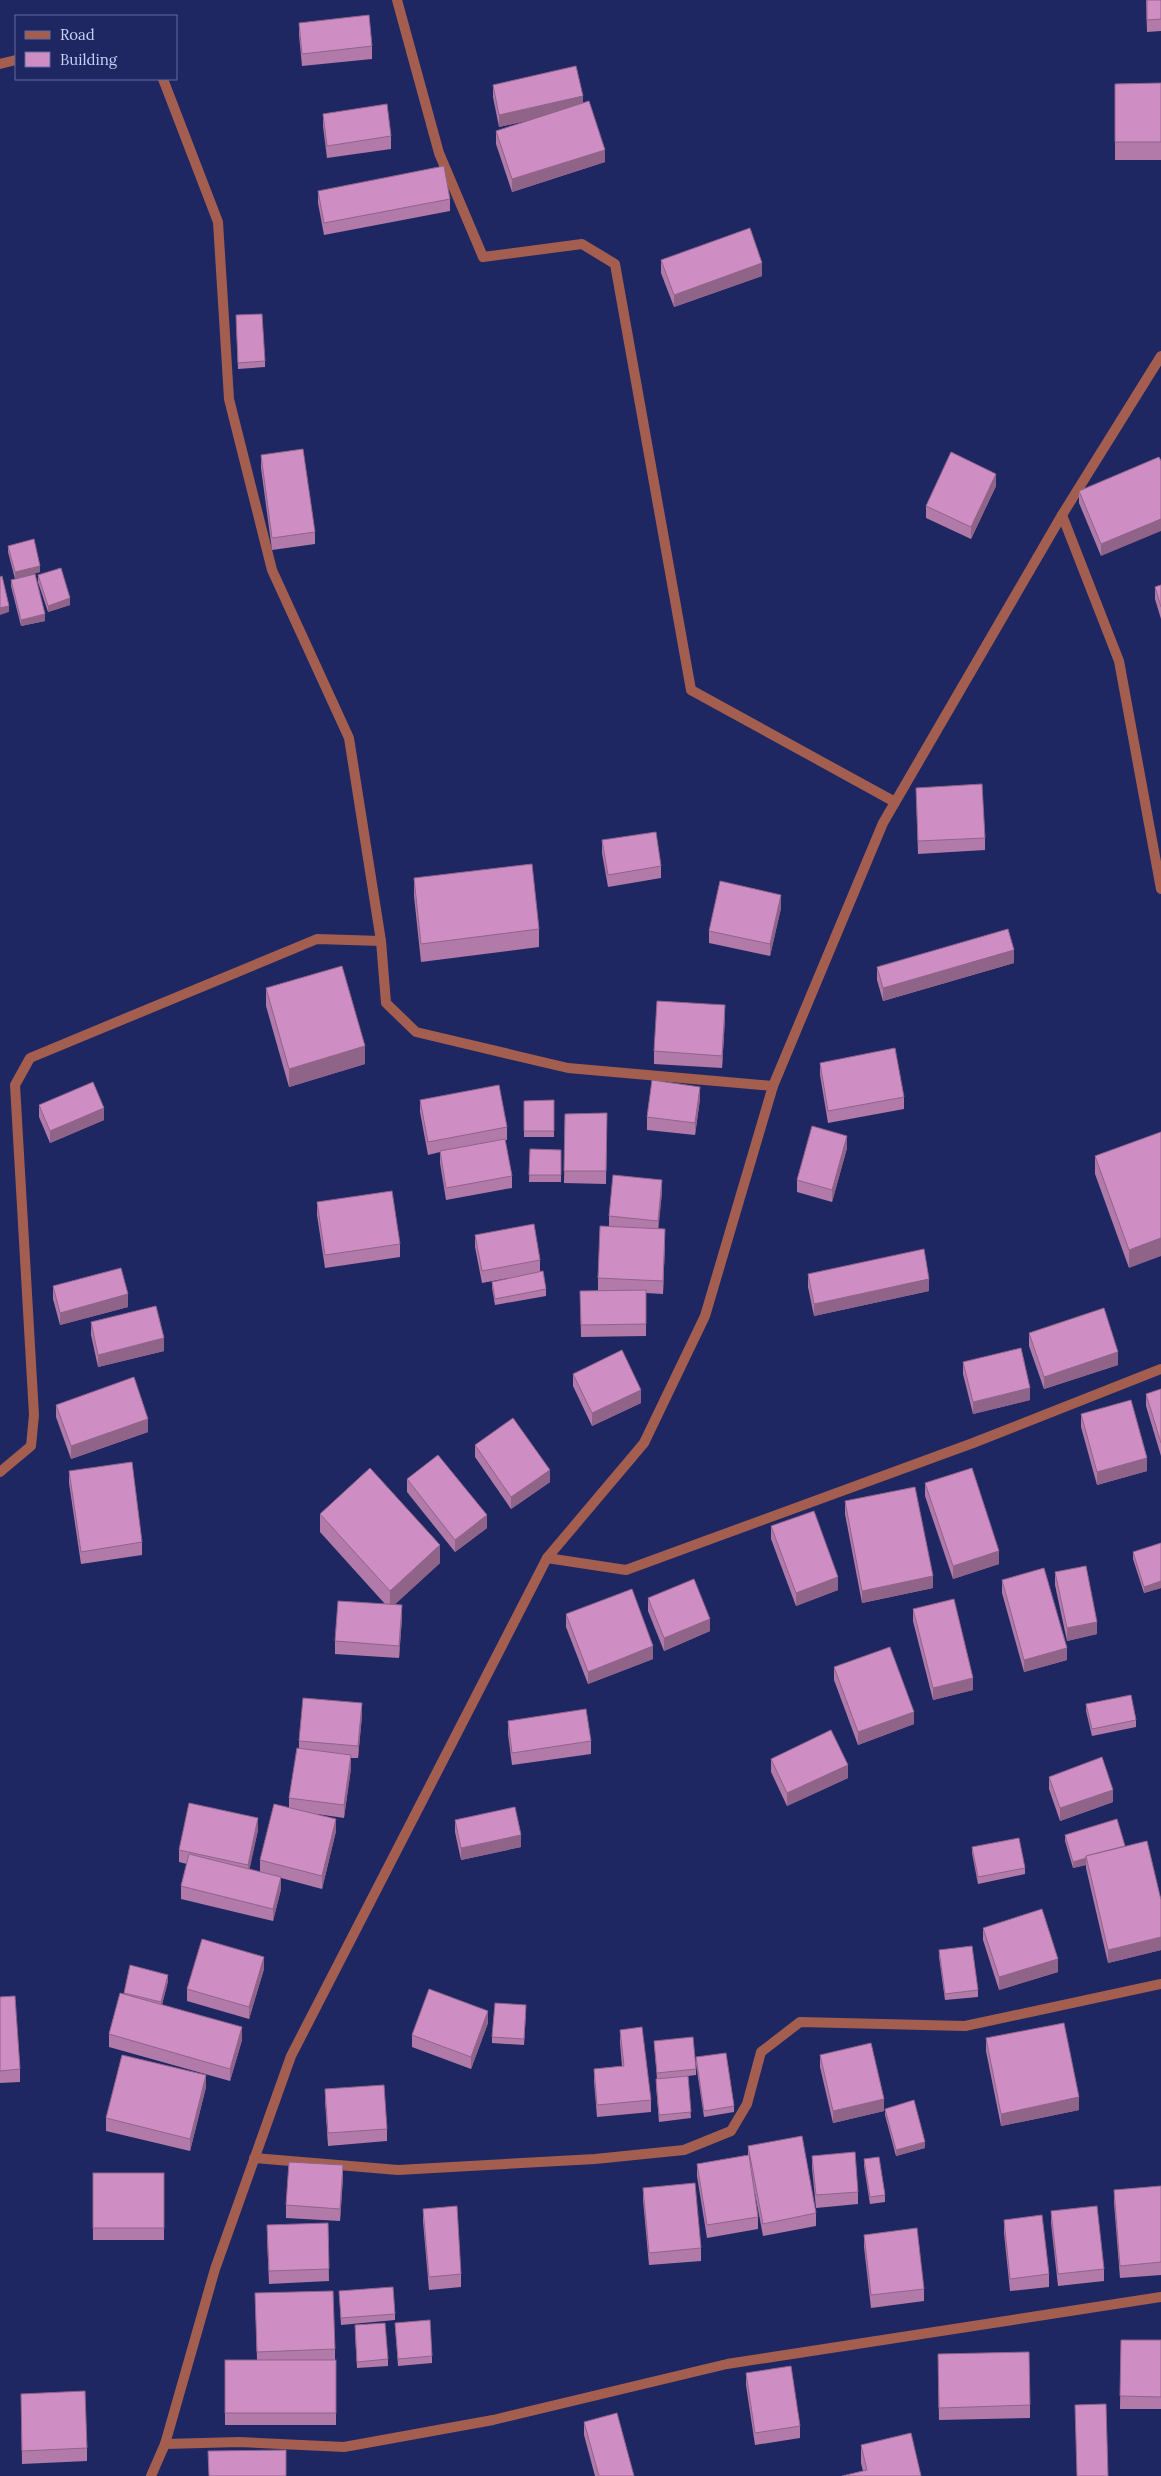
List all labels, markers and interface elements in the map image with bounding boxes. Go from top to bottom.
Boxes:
legend [15,15,178,80]
text: Road [60,25,95,44]
text: Building [60,50,118,69]

